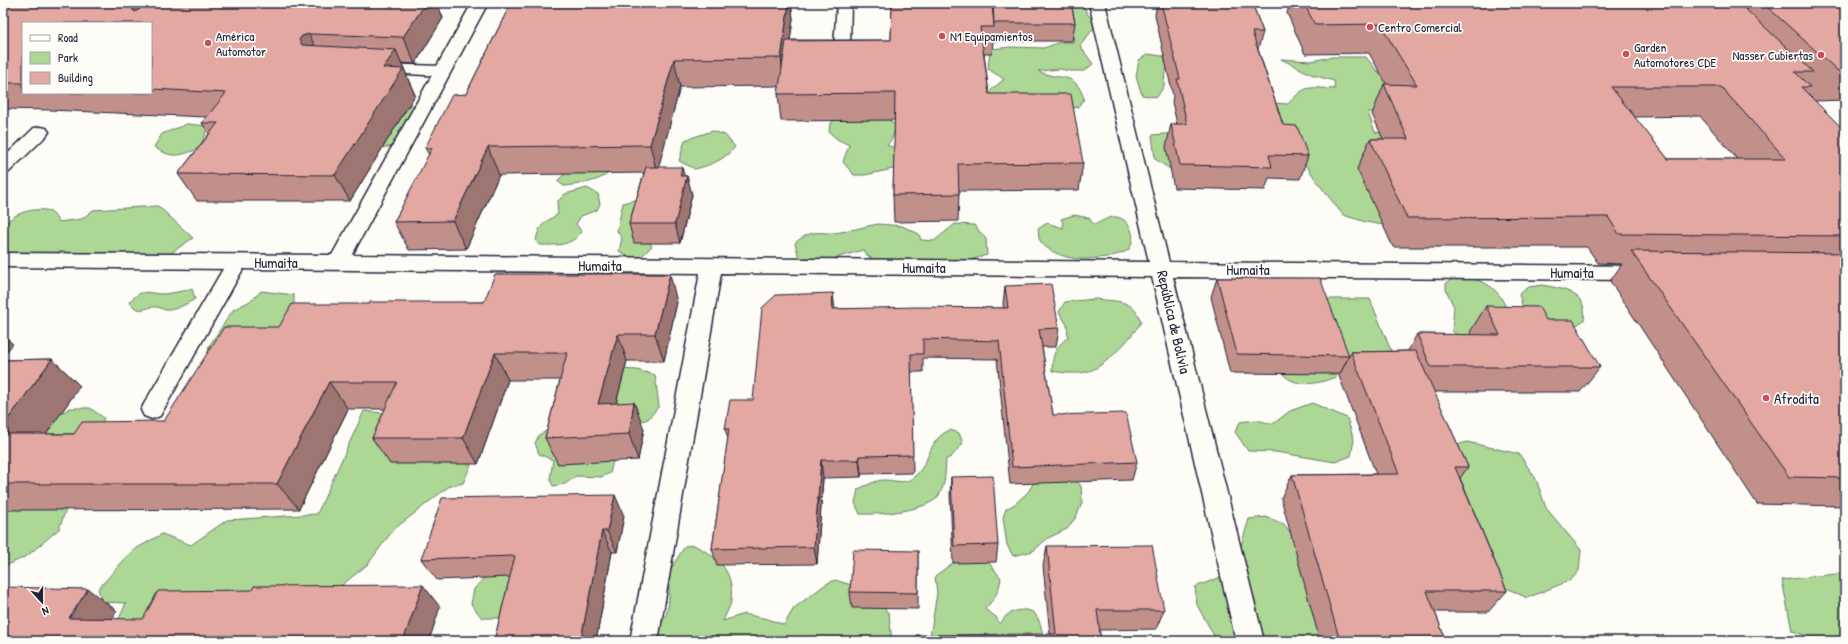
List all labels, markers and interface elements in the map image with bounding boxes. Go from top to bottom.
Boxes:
place label: Centro Comercial [1378,18,1462,36]
legend [22,22,152,94]
marker: Centro Comercial [1365,22,1375,32]
place label: América Automotor [216,27,266,60]
place label: N1 Equipamientos [950,27,1033,45]
text: Road [58,29,78,46]
marker: N1 Equipamientos [937,31,947,41]
marker: América Automotor [203,38,213,48]
place label: Garden Automotores CDE [1634,38,1717,71]
place label: Nasser Cubiertas [1732,46,1813,64]
text: Park [58,49,78,66]
marker: Garden Automotores CDE [1621,49,1631,59]
marker: Nasser Cubiertas [1816,50,1826,60]
text: Building [58,69,93,86]
street label: Humaita [254,252,298,273]
street label: Humaita [578,255,622,276]
street label: Humaita [902,257,946,278]
street label: Humaita [1226,259,1270,280]
street label: Humaita [1550,262,1594,283]
street label: República de Bolivia [1152,268,1196,376]
place label: Afrodita [1774,388,1819,409]
marker: Afrodita [1761,393,1771,403]
north arrow [22,582,62,622]
text: N [40,604,51,619]

